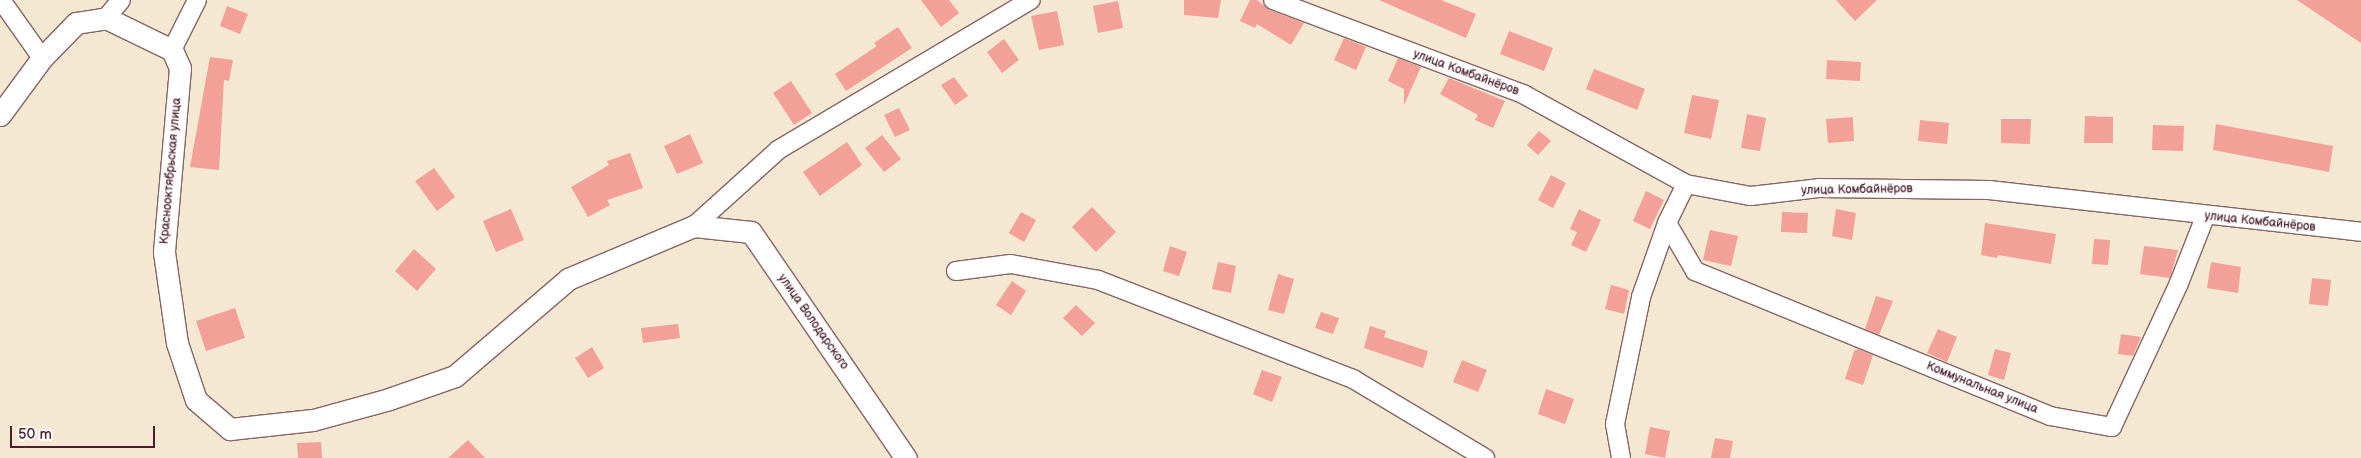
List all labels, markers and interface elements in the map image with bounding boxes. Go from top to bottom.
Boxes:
street label: улица Комбайнёров [1411,47,1521,99]
street label: Краснооктябрьская улица [157,97,185,245]
street label: улица Комбайнёров [1801,182,1913,198]
street label: улица Комбайнёров [2204,209,2316,235]
street label: улица Володарского [775,272,851,372]
street label: Коммунальная улица [1924,359,2040,417]
scale bar [12,416,158,448]
text: 50 m [18,425,52,444]

